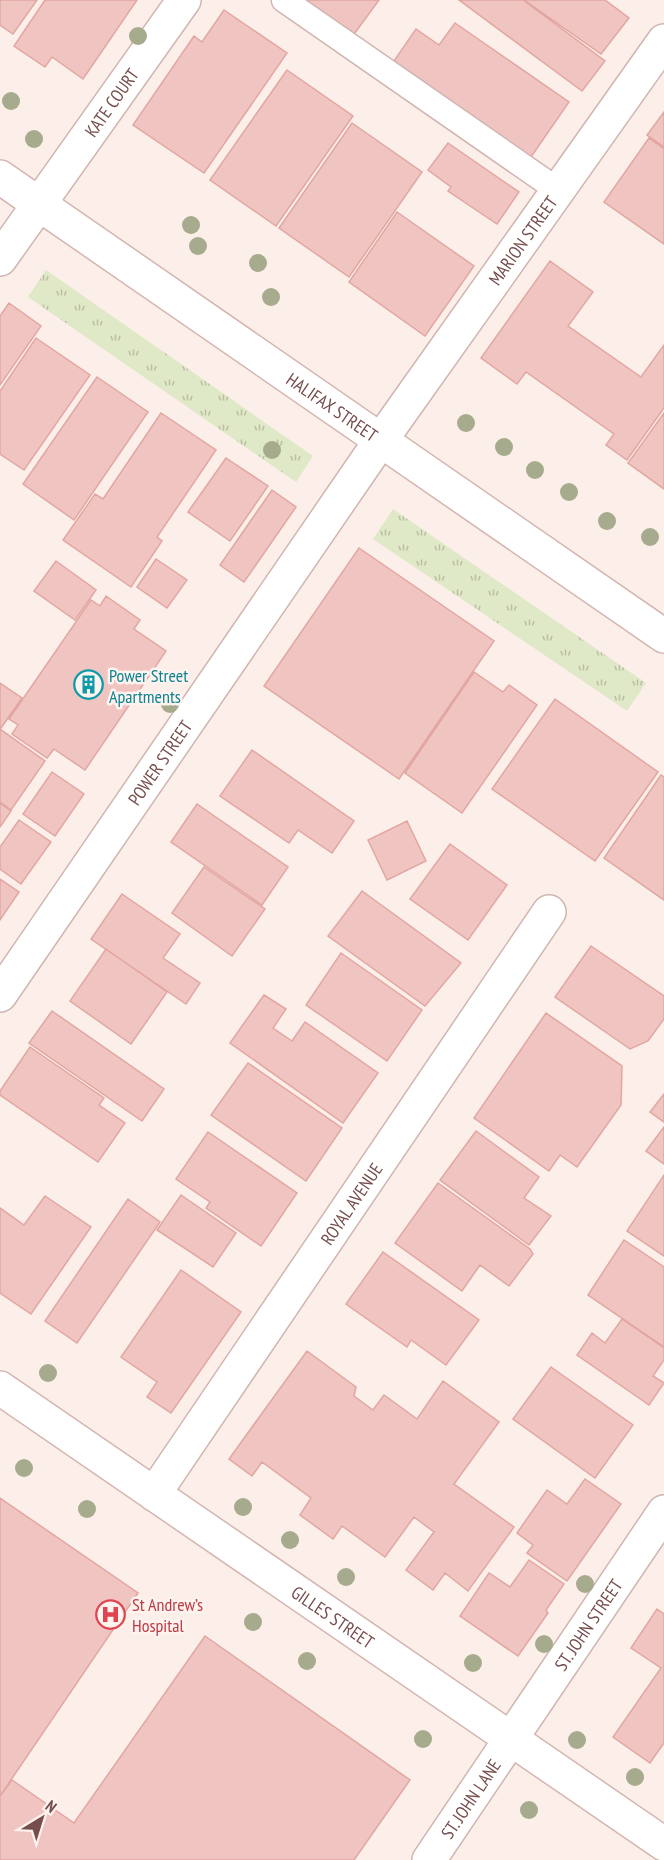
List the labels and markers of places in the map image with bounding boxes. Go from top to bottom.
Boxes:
place label: Power Street Apartments [109,664,188,708]
building icon: Power Street Apartments [72,669,104,701]
place label: St Andrew’s Hospital [132,1593,203,1637]
hospital icon: St Andrew’s Hospital [95,1598,127,1630]

